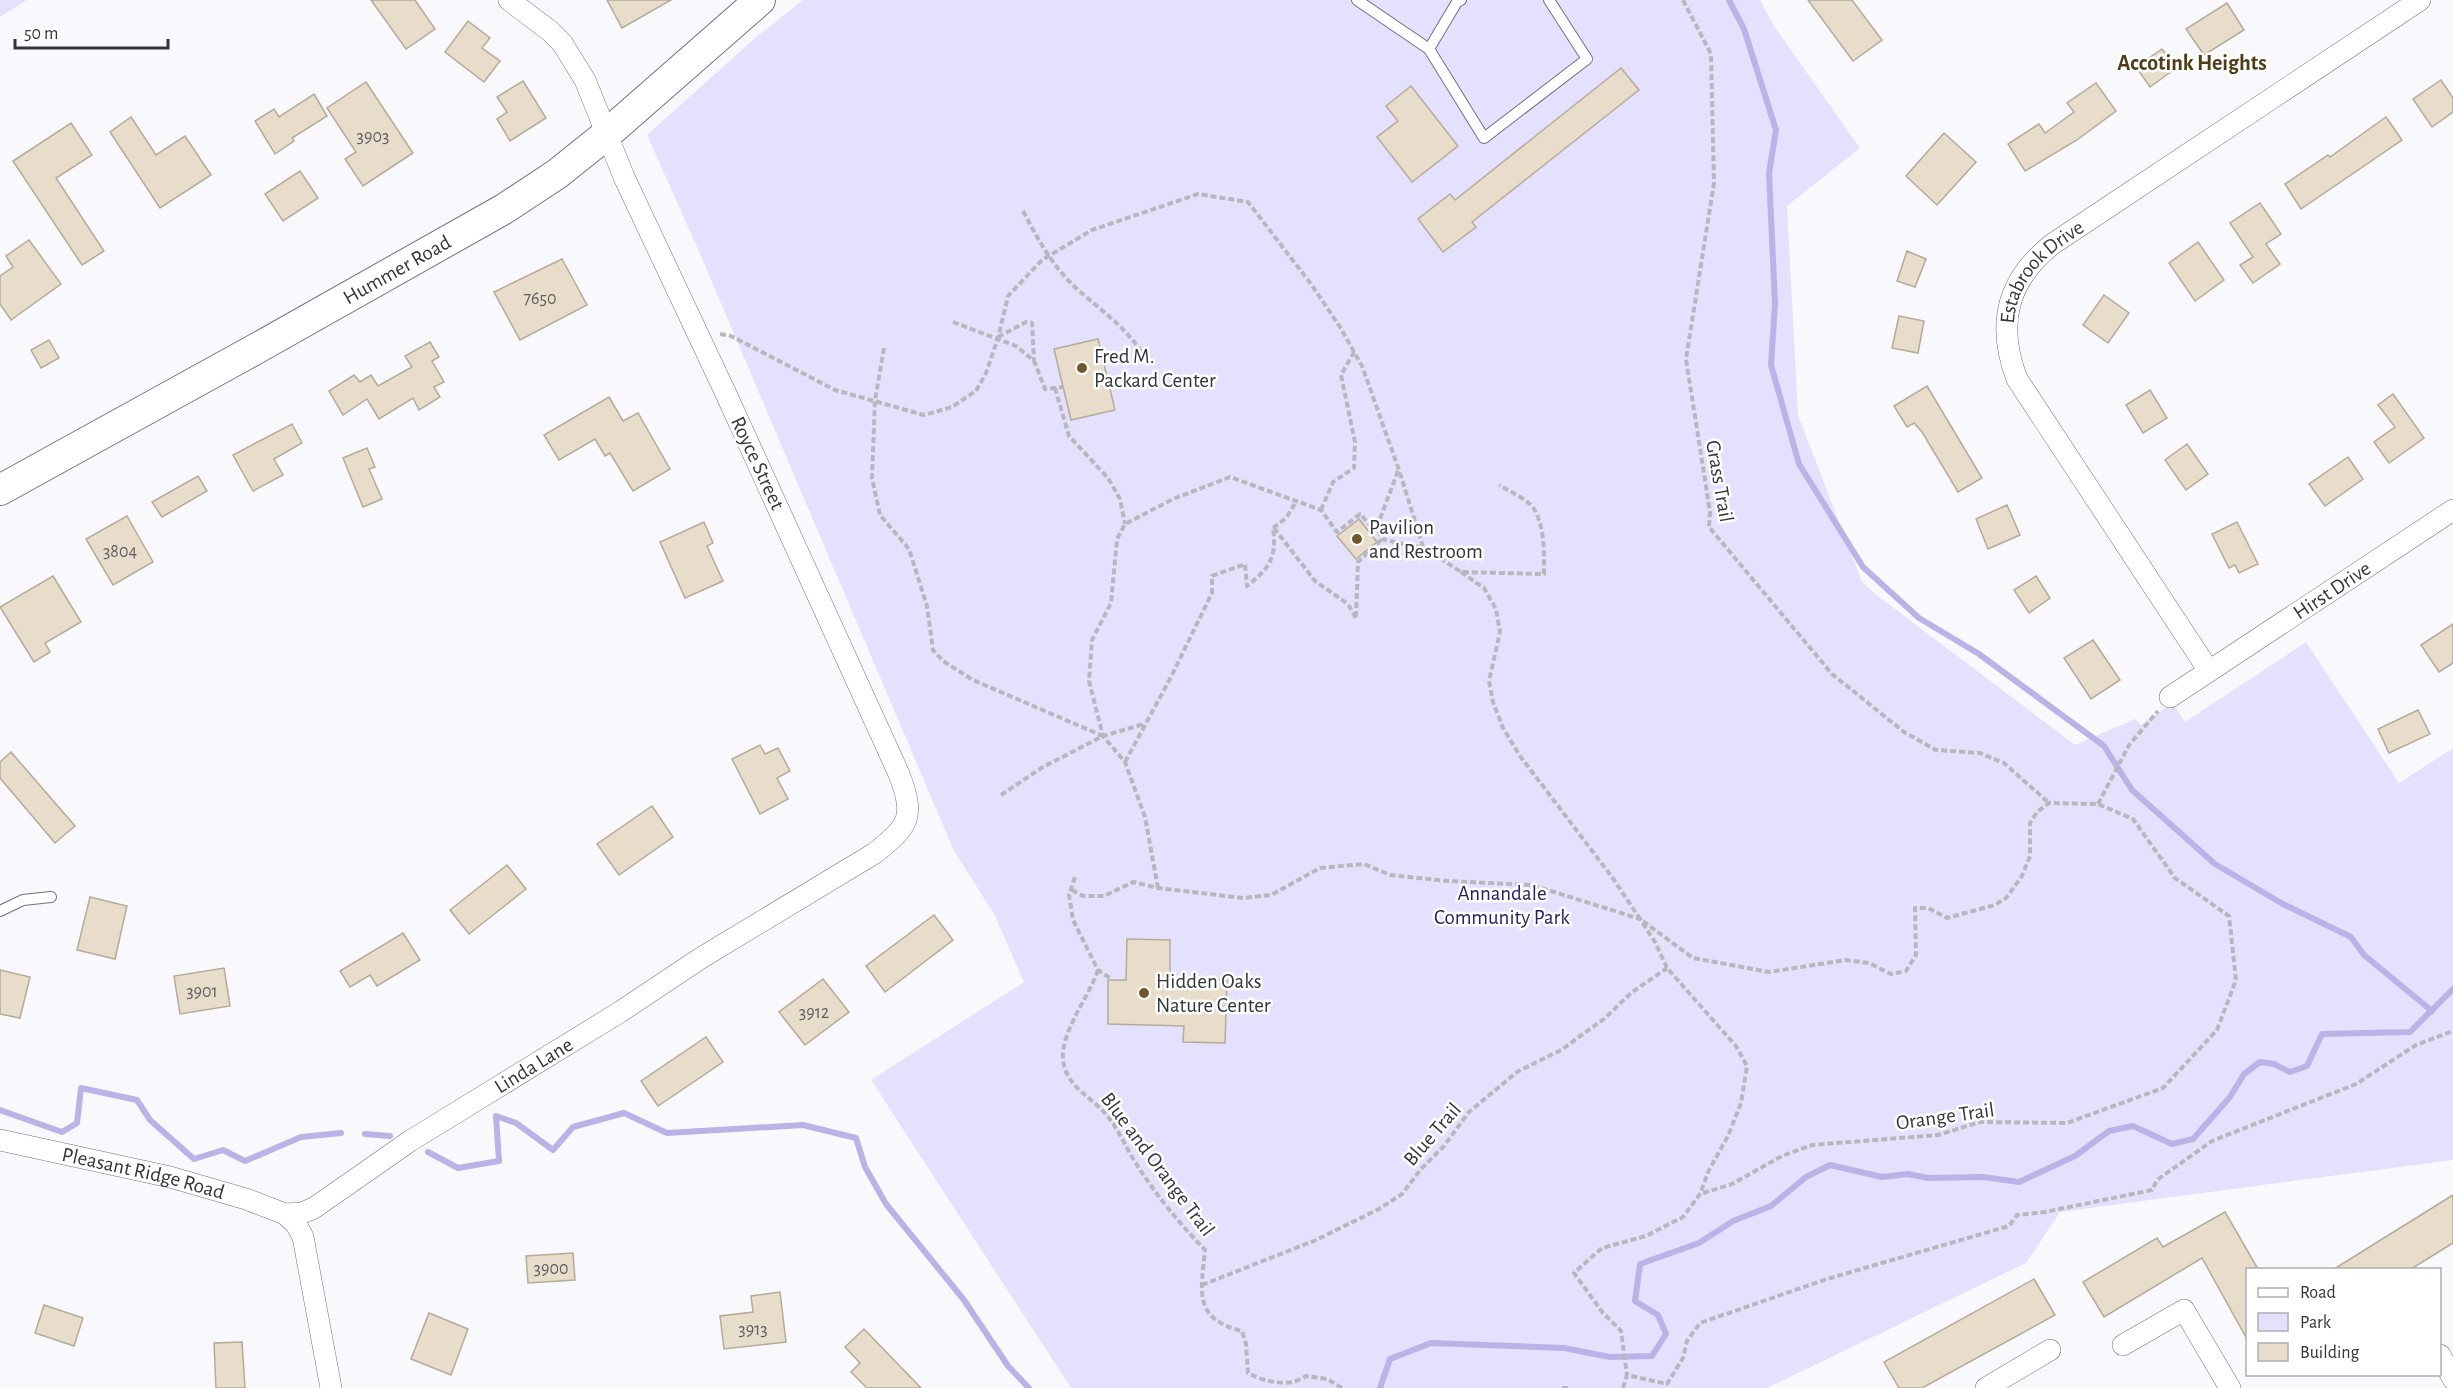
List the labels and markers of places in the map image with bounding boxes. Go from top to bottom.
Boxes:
place label: Fred M. Packard Center [1094,346,1216,391]
marker: Fred M. Packard Center [1075,361,1089,375]
place label: Pavilion and Restroom [1369,517,1483,562]
marker: Pavilion and Restroom [1350,532,1364,546]
place label: Hidden Oaks Nature Center [1156,971,1271,1016]
marker: Hidden Oaks Nature Center [1137,986,1151,1000]

